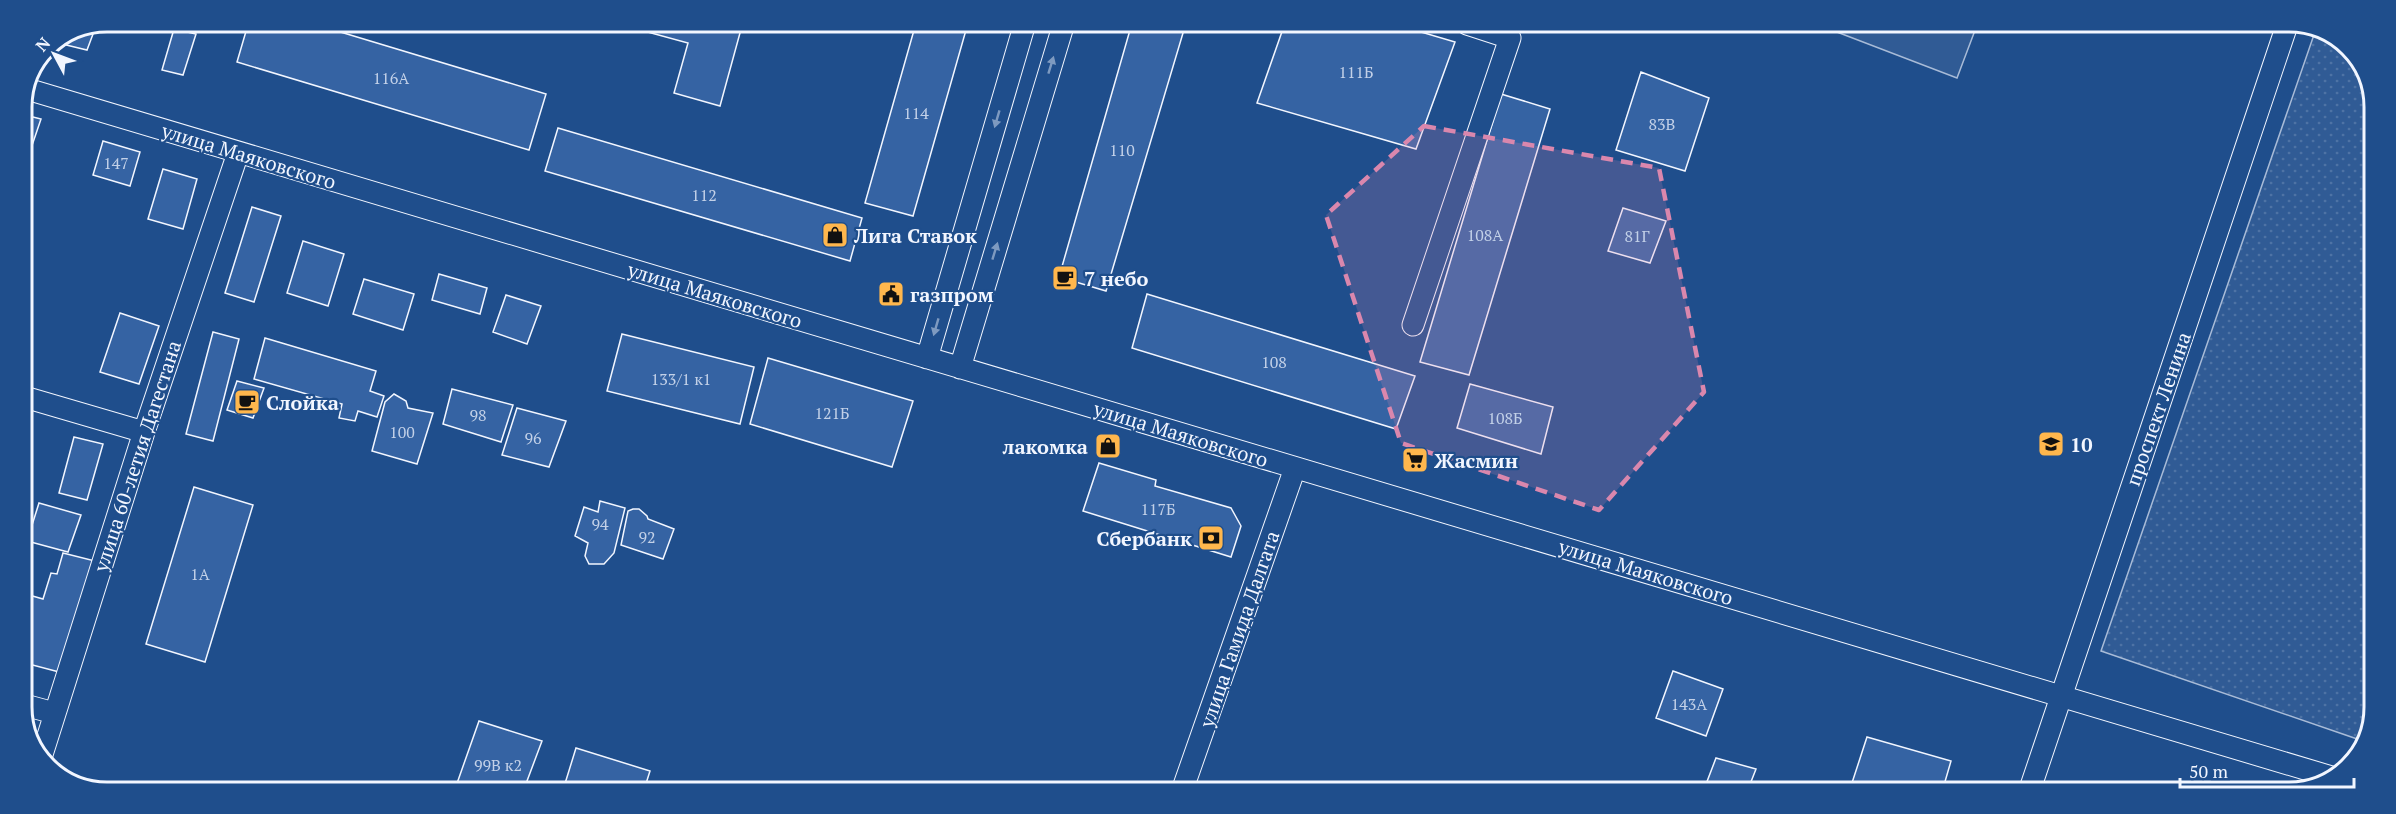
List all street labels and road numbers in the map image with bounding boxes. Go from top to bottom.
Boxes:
street label: улица Маяковского [158,116,339,195]
street label: улица Маяковского [624,255,805,334]
street label: проспект Ленина [2119,328,2197,490]
street label: улица 60-летия Дагестана [87,337,187,576]
street label: улица Маяковского [1090,394,1271,473]
street label: улица Гамида Далгата [1192,527,1285,732]
street label: улица Маяковского [1555,532,1736,611]

